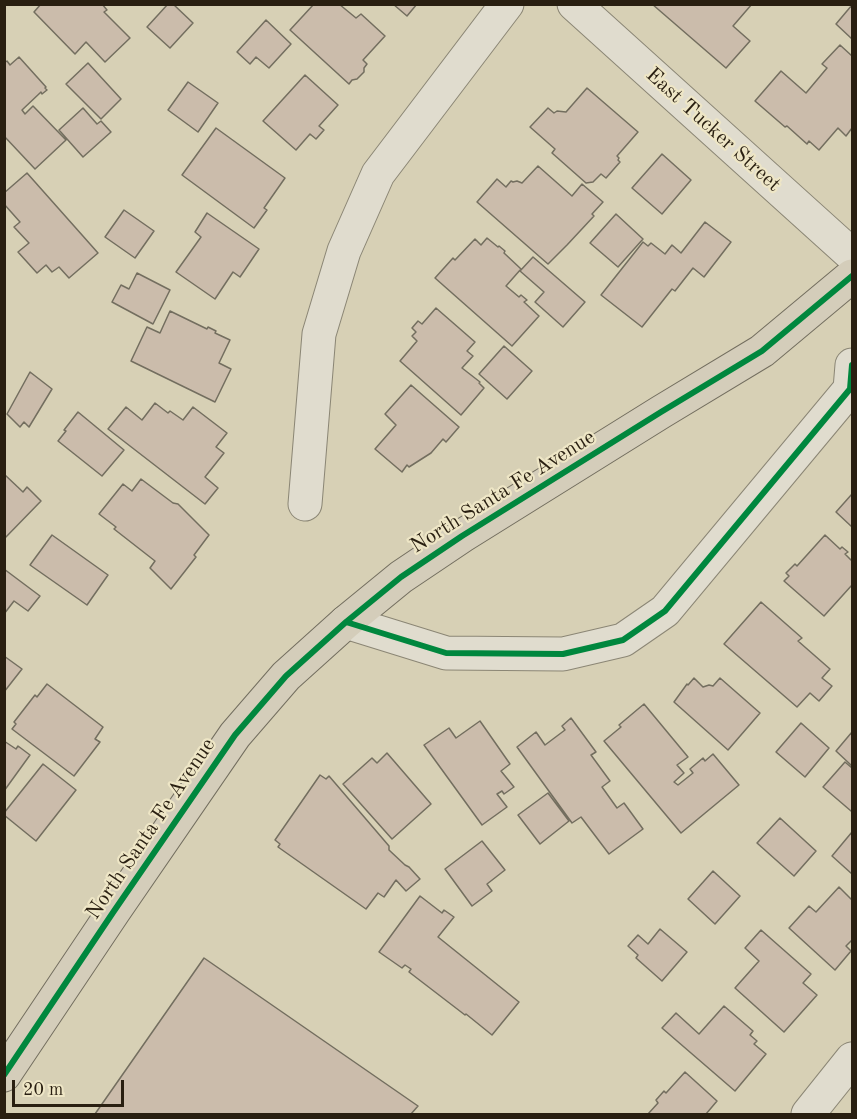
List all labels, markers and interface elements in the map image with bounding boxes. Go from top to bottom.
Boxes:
street label: East Tucker Street [640,63,786,197]
street label: North Santa Fe Avenue [406,425,600,559]
street label: North Santa Fe Avenue [81,734,221,924]
scale bar [15,1068,128,1106]
text: 20 m [23,1081,63,1099]

